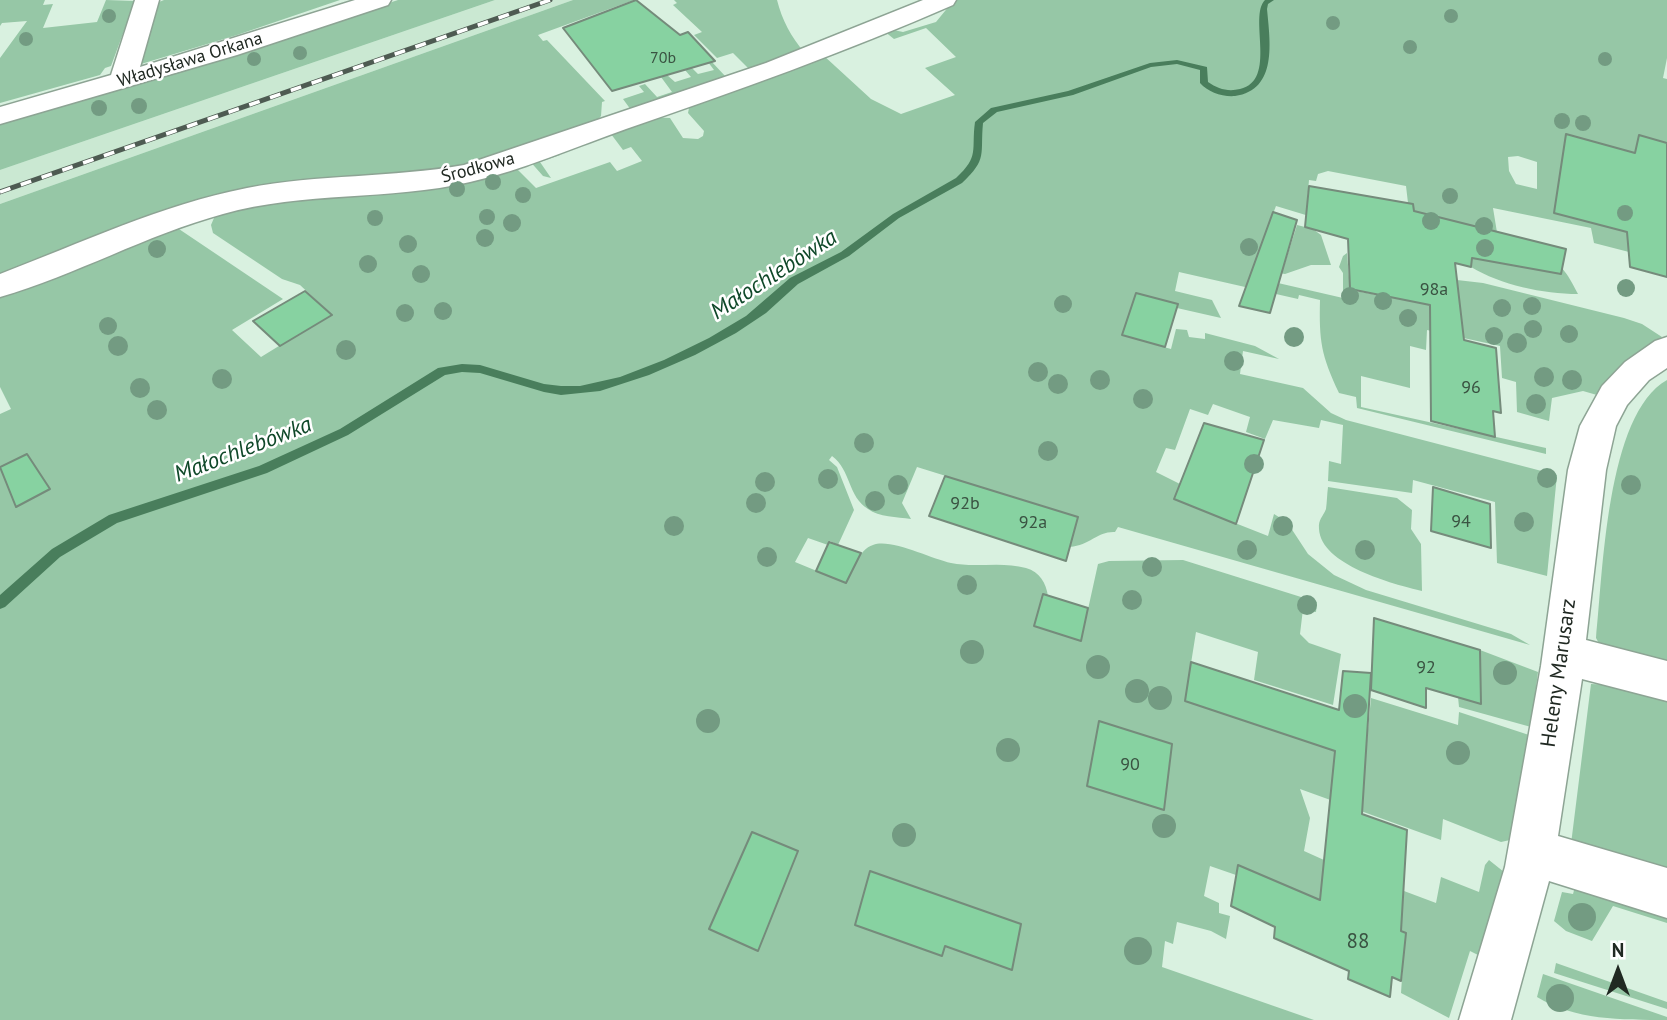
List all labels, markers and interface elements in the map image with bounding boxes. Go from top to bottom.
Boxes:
street label: Władysława Orkana [115,28,265,92]
house number: 70b [650,48,676,68]
street label: Środkowa [439,148,517,188]
water label: Małochlebówka [706,224,842,326]
house number: 98a [1420,279,1448,301]
house number: 96 [1461,377,1481,399]
water label: Małochlebówka [170,411,316,489]
house number: 92b [950,493,980,515]
house number: 94 [1451,511,1471,533]
house number: 92a [1019,512,1047,534]
street label: Heleny Marusarz [1536,597,1582,749]
house number: 92 [1416,657,1436,679]
house number: 90 [1120,754,1140,776]
house number: 88 [1347,929,1369,955]
north arrow [1583,936,1653,1006]
text: N [1612,938,1624,962]

